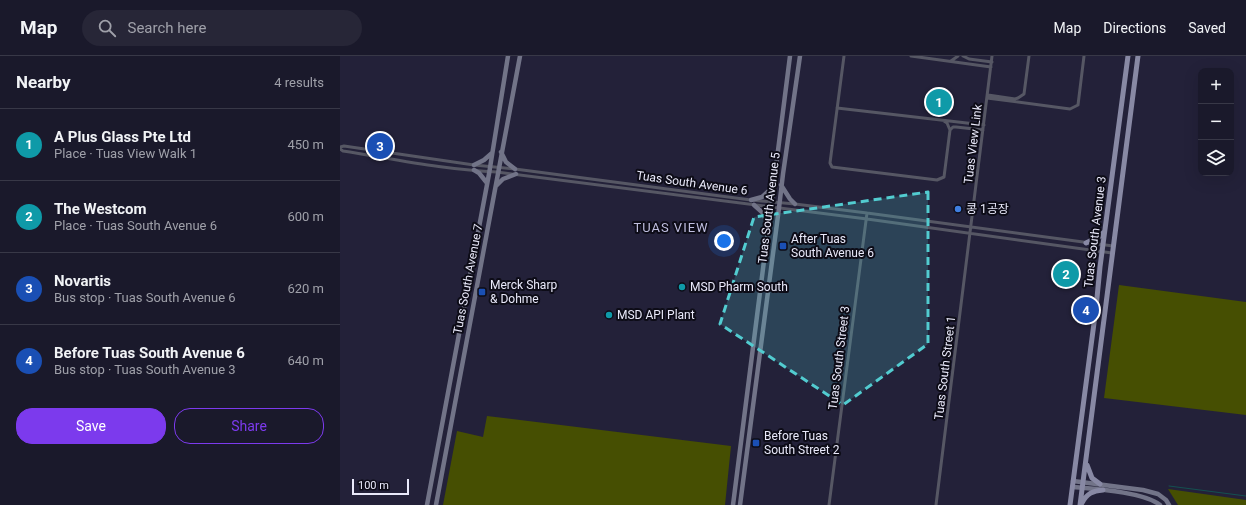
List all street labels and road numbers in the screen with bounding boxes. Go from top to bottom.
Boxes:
street label: Tuas View Link [961,103,985,185]
street label: Tuas South Avenue 5 [755,151,783,264]
street label: Tuas South Avenue 6 [636,168,749,198]
street label: Tuas South Avenue 3 [1081,176,1109,288]
street label: Tuas South Avenue 7 [450,222,486,335]
street label: Tuas South Street 3 [826,305,852,411]
street label: Tuas South Street 1 [932,315,958,421]

